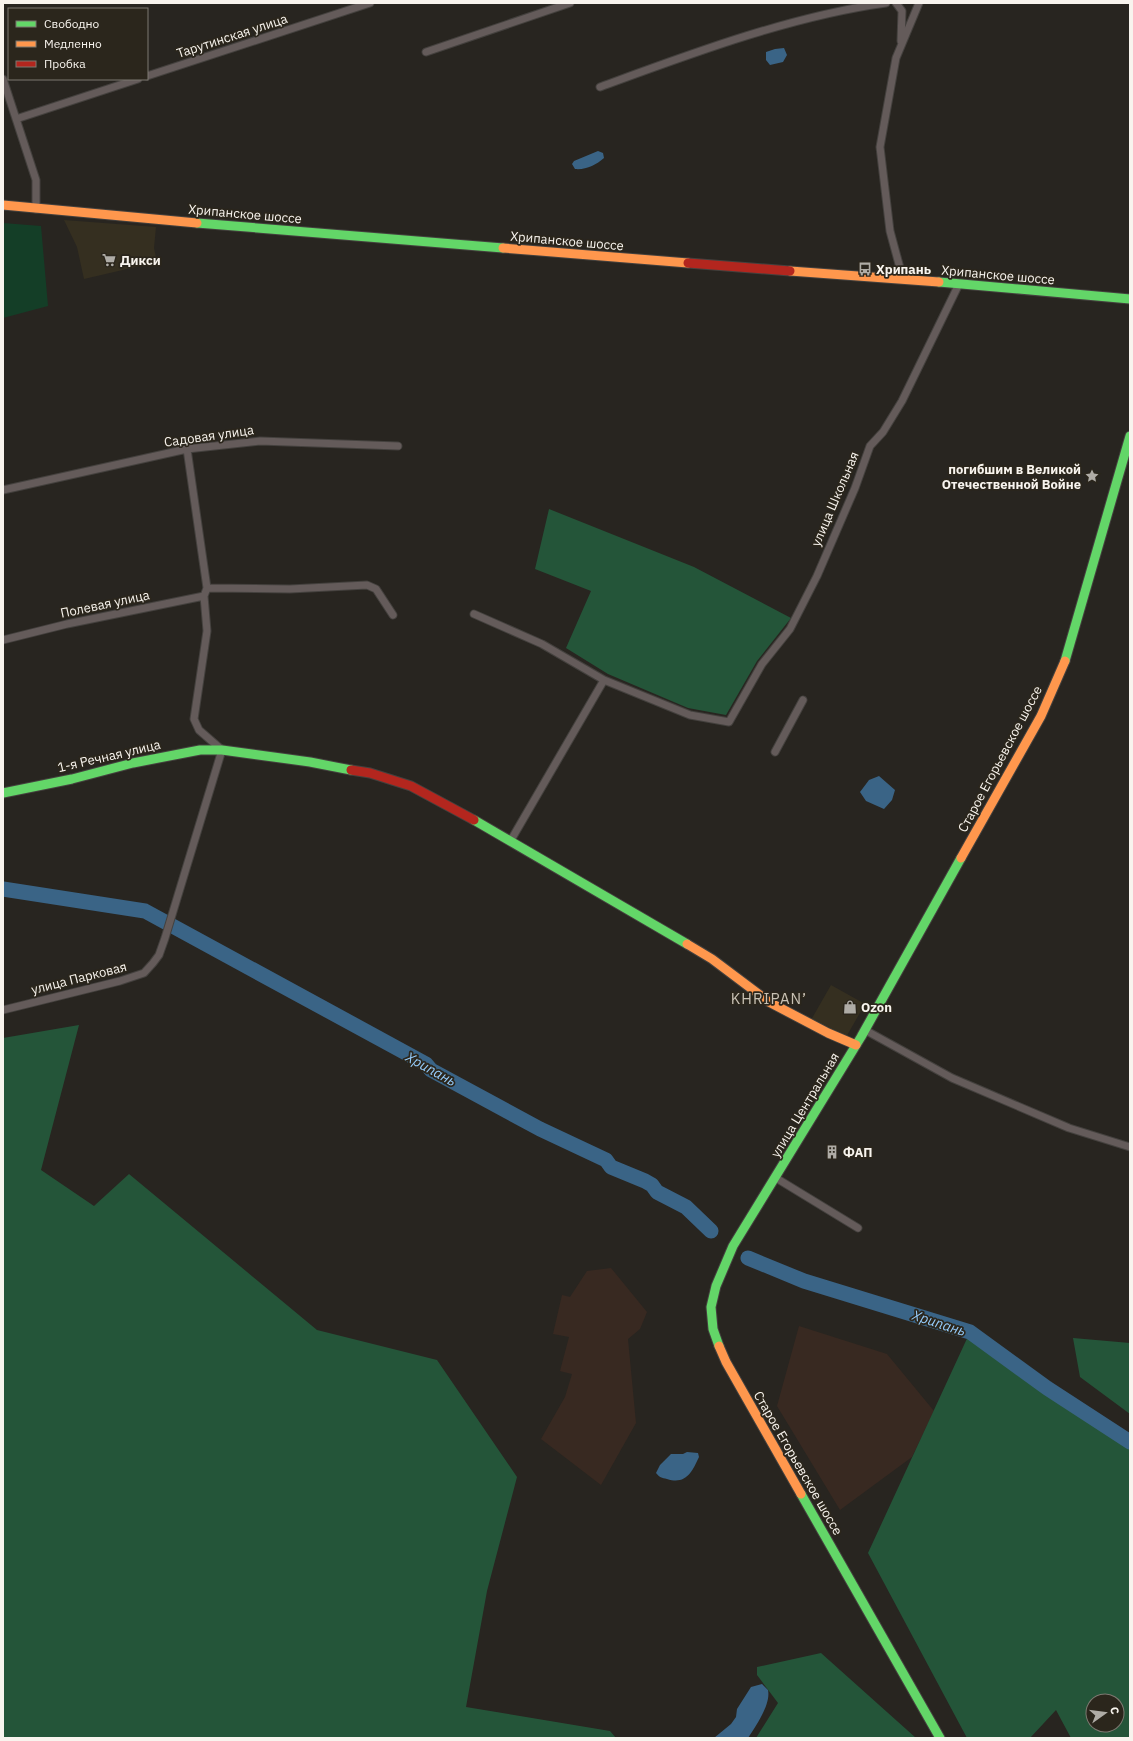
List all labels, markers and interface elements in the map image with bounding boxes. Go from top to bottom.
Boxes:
legend [8,8,148,80]
street label: Тарутинская улица [174,10,290,62]
text: Свободно [44,16,100,31]
text: Медленно [44,36,102,51]
text: Пробка [44,56,86,71]
street label: Хрипанское шоссе [188,201,302,227]
street label: Хрипанское шоссе [510,228,624,254]
supermarket icon: Дикси [101,252,117,268]
place label: Дикси [120,252,161,269]
bus stop icon: Хрипань [857,261,873,277]
place label: Хрипань [876,261,931,278]
street label: Хрипанское шоссе [941,262,1055,288]
street label: Садовая улица [163,421,255,451]
street label: улица Школьная [807,449,863,549]
place label: погибшим в Великой Отечественной Войне [942,461,1081,493]
place icon: погибшим в Великой Отечественной Войне [1084,468,1100,484]
street label: Полевая улица [59,586,151,622]
street label: Старое Егорьевское шоссе [954,683,1046,835]
street label: 1-я Речная улица [56,736,162,776]
street label: улица Парковая [29,958,129,998]
district label: KHRIPAN’ [731,989,807,1008]
shop icon: Ozon [842,999,858,1015]
place label: Ozon [861,999,892,1016]
water label: Хрипань [402,1047,459,1090]
street label: улица Центральная [767,1049,843,1161]
building icon: ФАП [824,1144,840,1160]
place label: ФАП [843,1144,873,1161]
water label: Хрипань [909,1306,968,1340]
street label: Старое Егорьевское шоссе [750,1388,846,1538]
north arrow [1085,1693,1125,1733]
text: С [1107,1705,1122,1716]

